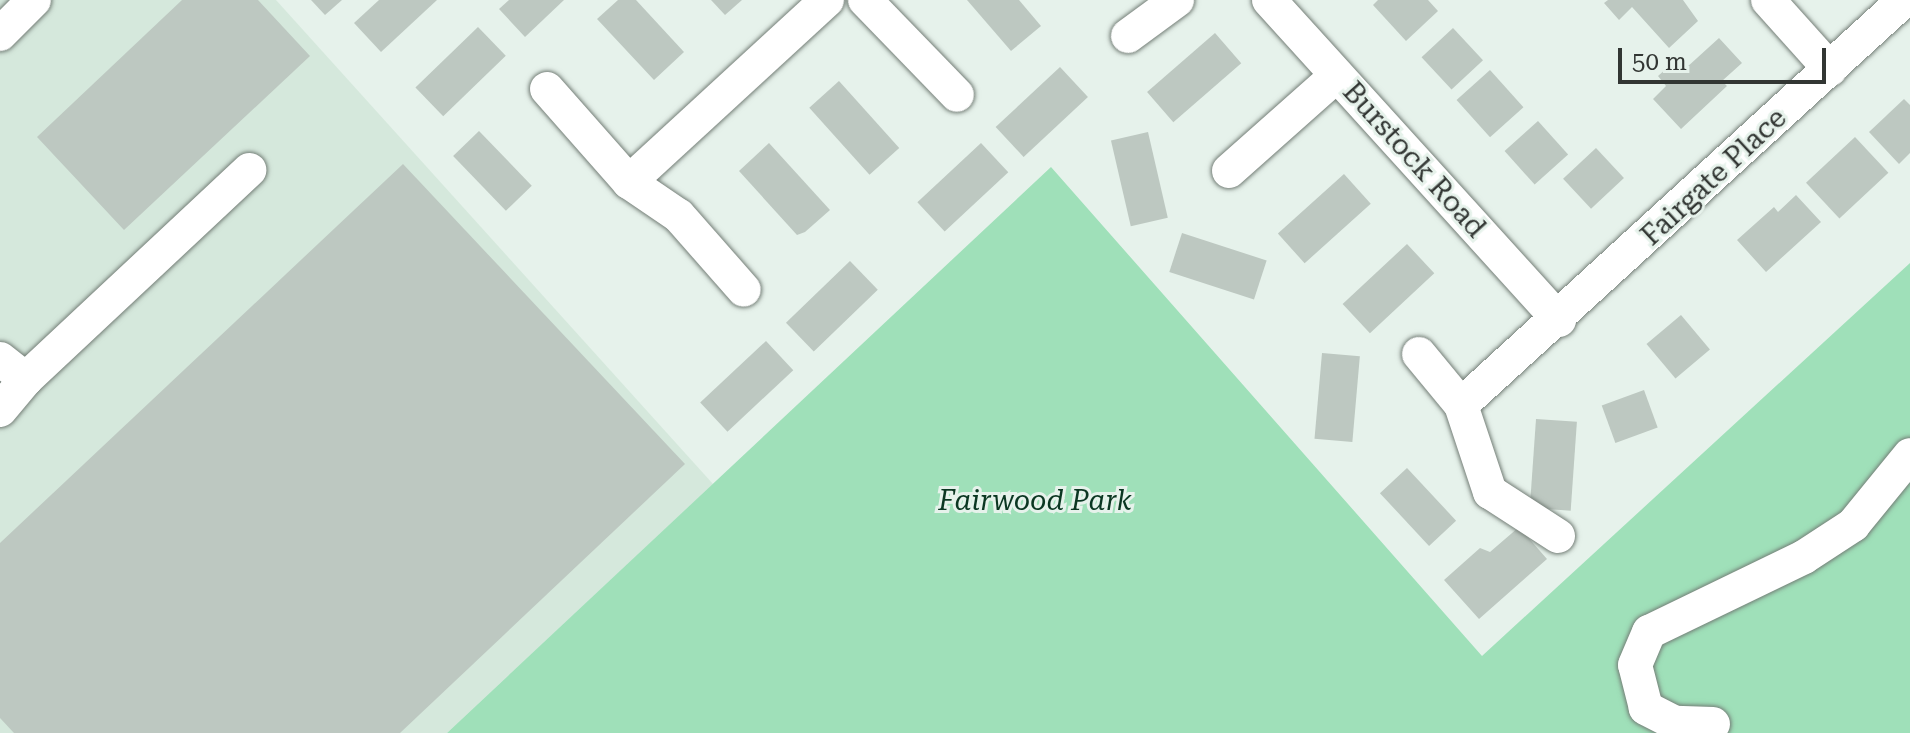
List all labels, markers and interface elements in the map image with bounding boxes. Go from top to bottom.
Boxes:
scale bar [1622,32,1830,82]
text: 50 m [1632,48,1687,76]
street label: Burstock Road [1335,75,1493,245]
street label: Fairgate Place [1635,101,1793,253]
park label: Fairwood Park [938,484,1132,518]

